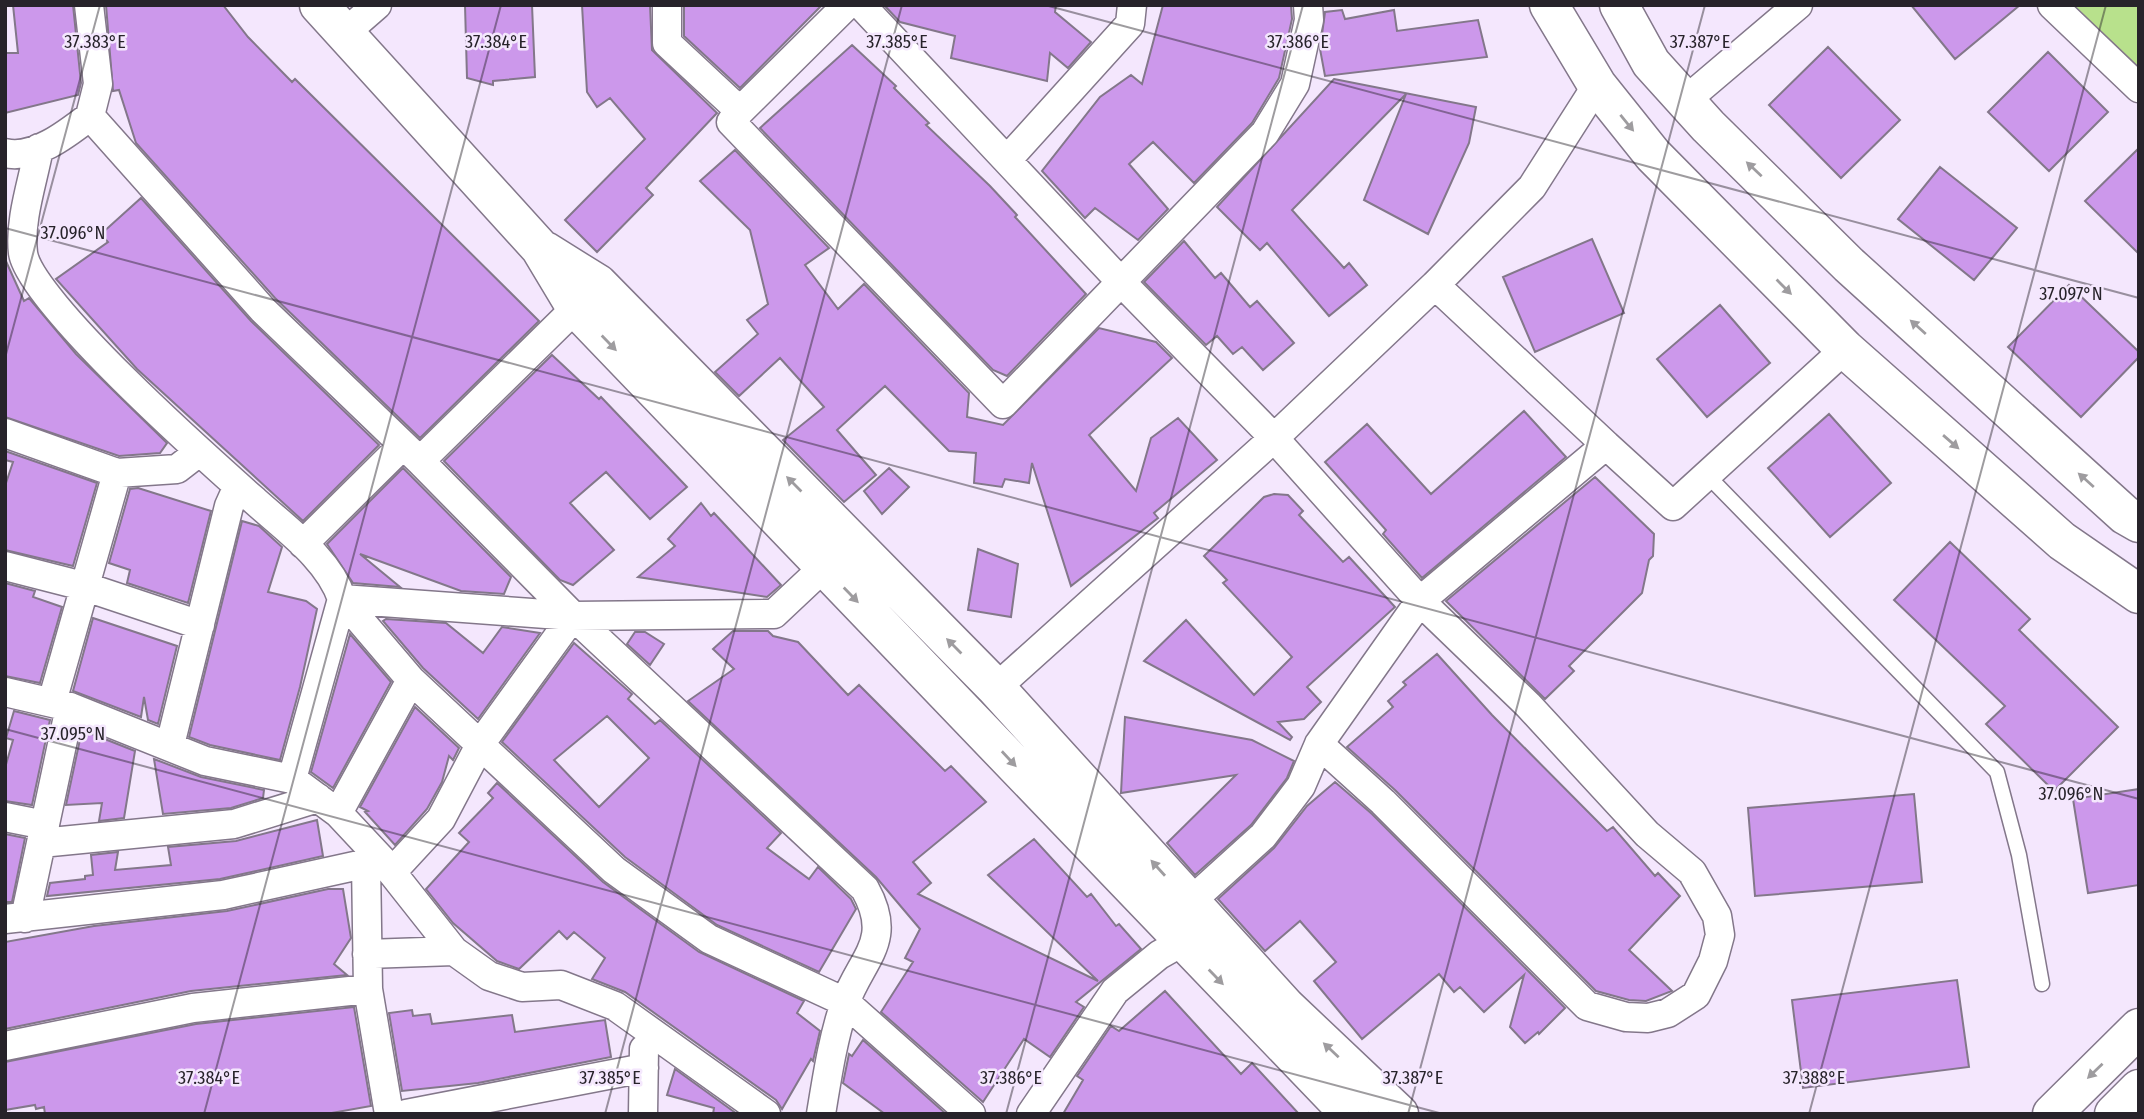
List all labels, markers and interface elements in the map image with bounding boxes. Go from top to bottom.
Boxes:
text: 37.383°E [64,31,126,53]
text: 37.384°E [465,31,527,53]
text: 37.385°E [866,31,928,53]
text: 37.386°E [1267,31,1329,53]
text: 37.387°E [1670,31,1730,53]
one-way arrow [1620,113,1635,131]
one-way arrow [1746,162,1763,178]
text: 37.096°N [40,222,106,244]
one-way arrow [1776,279,1793,296]
text: 37.097°N [2039,283,2103,305]
one-way arrow [1910,320,1927,336]
one-way arrow [600,334,617,351]
one-way arrow [1942,434,1960,450]
one-way arrow [2077,472,2095,488]
one-way arrow [787,476,803,493]
one-way arrow [843,586,859,603]
one-way arrow [946,638,962,654]
text: 37.095°N [41,723,105,745]
one-way arrow [1000,750,1016,767]
text: 37.096°N [2038,783,2104,805]
one-way arrow [1150,860,1166,877]
one-way arrow [1208,969,1224,985]
one-way arrow [1323,1042,1340,1058]
one-way arrow [2087,1063,2104,1080]
text: 37.384°E [178,1067,240,1089]
text: 37.385°E [579,1067,641,1089]
text: 37.386°E [980,1067,1042,1089]
text: 37.387°E [1383,1067,1443,1089]
text: 37.388°E [1783,1067,1845,1089]

